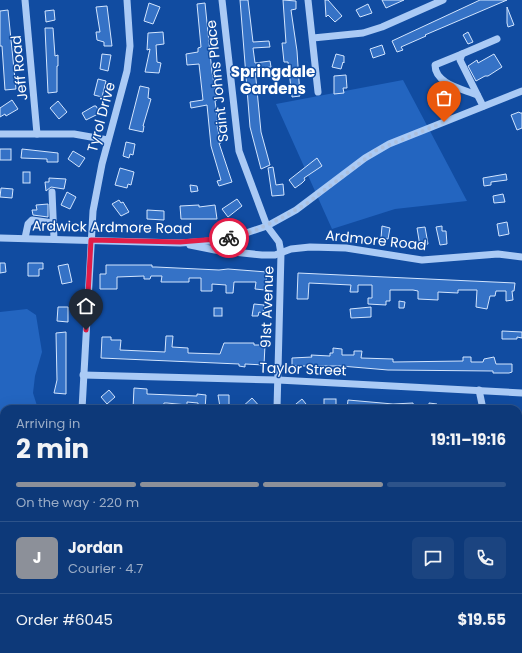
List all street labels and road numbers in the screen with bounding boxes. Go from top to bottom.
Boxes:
street label: Saint Johns Place [201,19,233,143]
street label: Jeff Road [6,34,32,102]
street label: Tyrol Drive [82,79,120,154]
street label: Ardwick Ardmore Road [32,216,192,238]
street label: Ardmore Road [324,225,428,255]
street label: 91st Avenue [256,265,278,348]
street label: Taylor Street [259,357,347,381]

